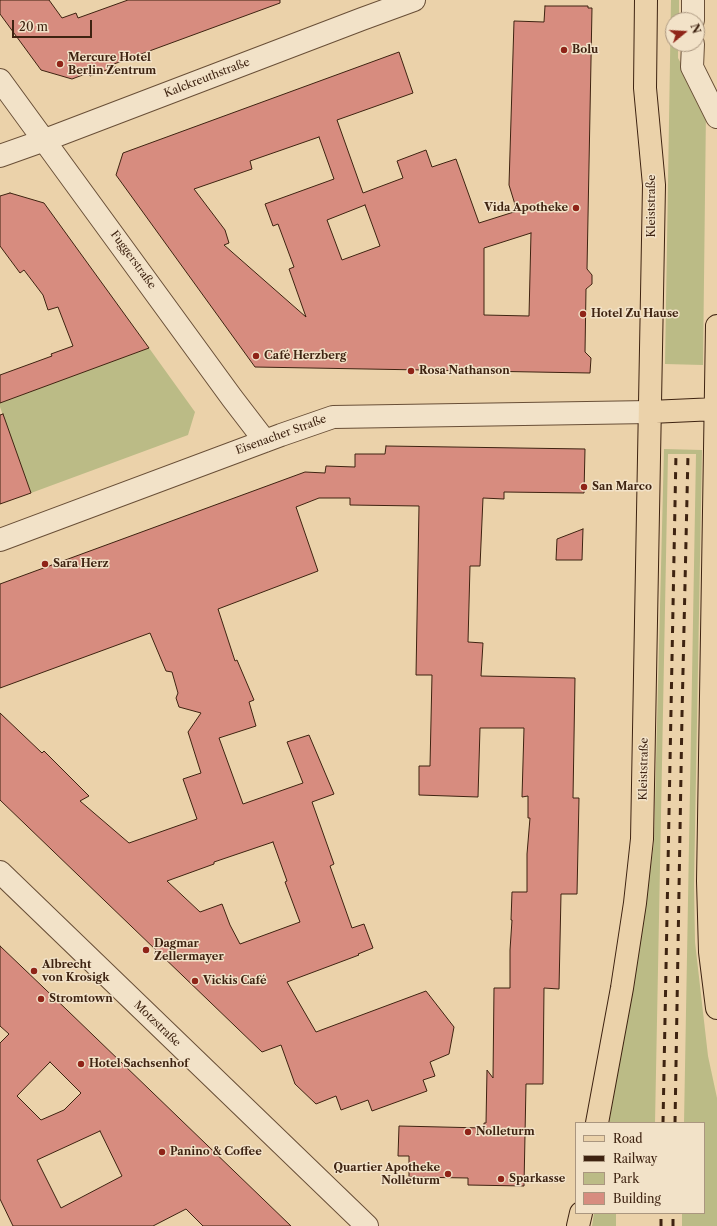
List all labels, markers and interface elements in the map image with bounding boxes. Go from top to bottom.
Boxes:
scale bar [14,12,94,38]
north arrow [665,12,705,52]
text: 20 m [19,19,48,34]
text: N [687,22,704,35]
place label: Bolu [572,43,598,57]
marker: Bolu [559,45,569,55]
place label: Mercure Hotel Berlin Zentrum [68,51,156,77]
street label: Kalckreuthstraße [162,56,252,100]
marker: Mercure Hotel Berlin Zentrum [55,59,65,69]
street label: Kleiststraße [645,175,659,237]
place label: Vida Apotheke [484,201,568,215]
marker: Vida Apotheke [571,203,581,213]
street label: Fuggerstraße [107,228,159,292]
place label: Hotel Zu Hause [591,307,679,321]
marker: Hotel Zu Hause [578,309,588,319]
place label: Café Herzberg [264,349,346,363]
marker: Café Herzberg [251,351,261,361]
place label: Rosa Nathanson [419,364,510,378]
marker: Rosa Nathanson [406,366,416,376]
street label: Eisenacher Straße [234,412,328,458]
place label: San Marco [592,480,652,494]
marker: San Marco [579,482,589,492]
place label: Sara Herz [53,557,109,571]
marker: Sara Herz [40,559,50,569]
street label: Kleiststraße [637,738,651,800]
place label: Dagmar Zellermayer [154,937,224,963]
marker: Dagmar Zellermayer [141,945,151,955]
place label: Albrecht von Krosigk [42,958,109,984]
marker: Albrecht von Krosigk [29,966,39,976]
place label: Vickis Café [203,974,267,988]
marker: Vickis Café [190,976,200,986]
place label: Stromtown [49,992,113,1006]
marker: Stromtown [36,994,46,1004]
street label: Motzstraße [131,998,183,1050]
place label: Hotel Sachsenhof [89,1057,189,1071]
marker: Hotel Sachsenhof [76,1059,86,1069]
legend [575,1122,705,1214]
place label: Nolleturm [476,1125,535,1139]
marker: Nolleturm [463,1127,473,1137]
text: Road [613,1131,643,1146]
place label: Panino & Coffee [170,1145,262,1159]
marker: Panino & Coffee [157,1147,167,1157]
text: Railway [613,1151,658,1166]
place label: Quartier Apotheke Nolleturm [334,1161,440,1187]
marker: Quartier Apotheke Nolleturm [443,1169,453,1179]
text: Park [613,1171,639,1186]
place label: Sparkasse [509,1172,565,1186]
marker: Sparkasse [496,1174,506,1184]
text: Building [613,1191,661,1206]

